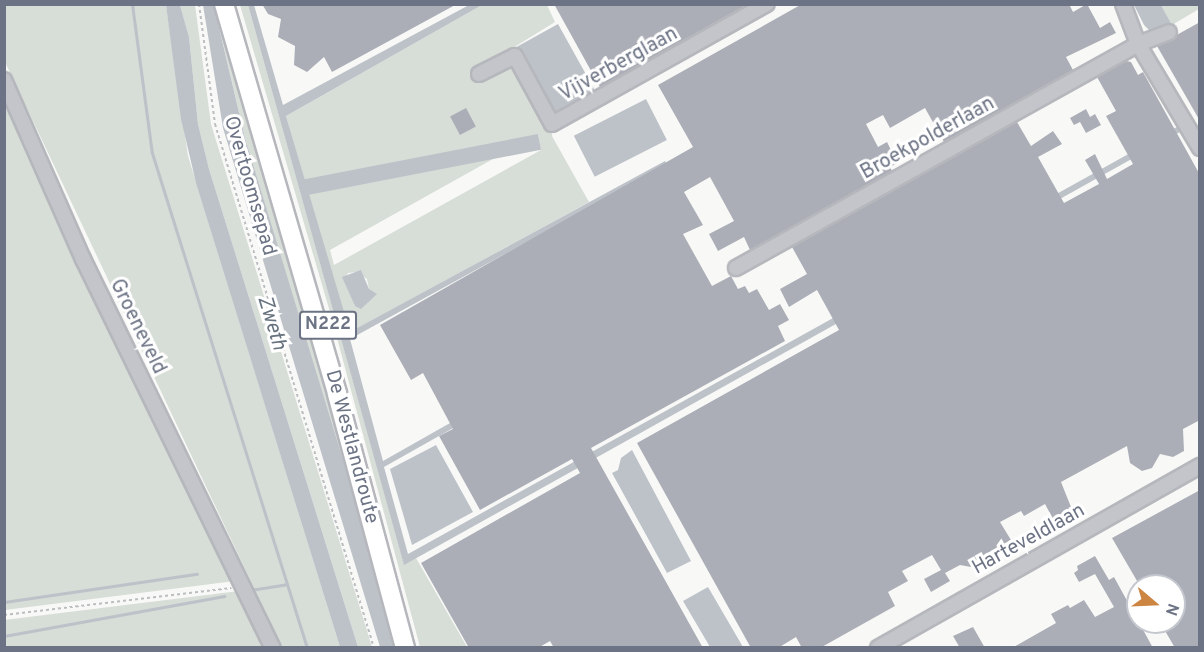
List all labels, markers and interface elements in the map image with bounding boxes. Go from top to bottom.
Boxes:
street label: Vijverberglaan [556,23,682,107]
street label: Broekpolderlaan [857,92,999,186]
street label: Overtoomsepad [218,113,280,259]
street label: Groeneveld [104,276,170,378]
water label: Zweth [251,293,291,353]
road number: N222 [298,310,358,340]
street label: De Westlandroute [319,367,383,527]
street label: Harteveldlaan [968,499,1090,581]
north arrow [1126,574,1186,634]
text: N [1160,601,1182,618]

